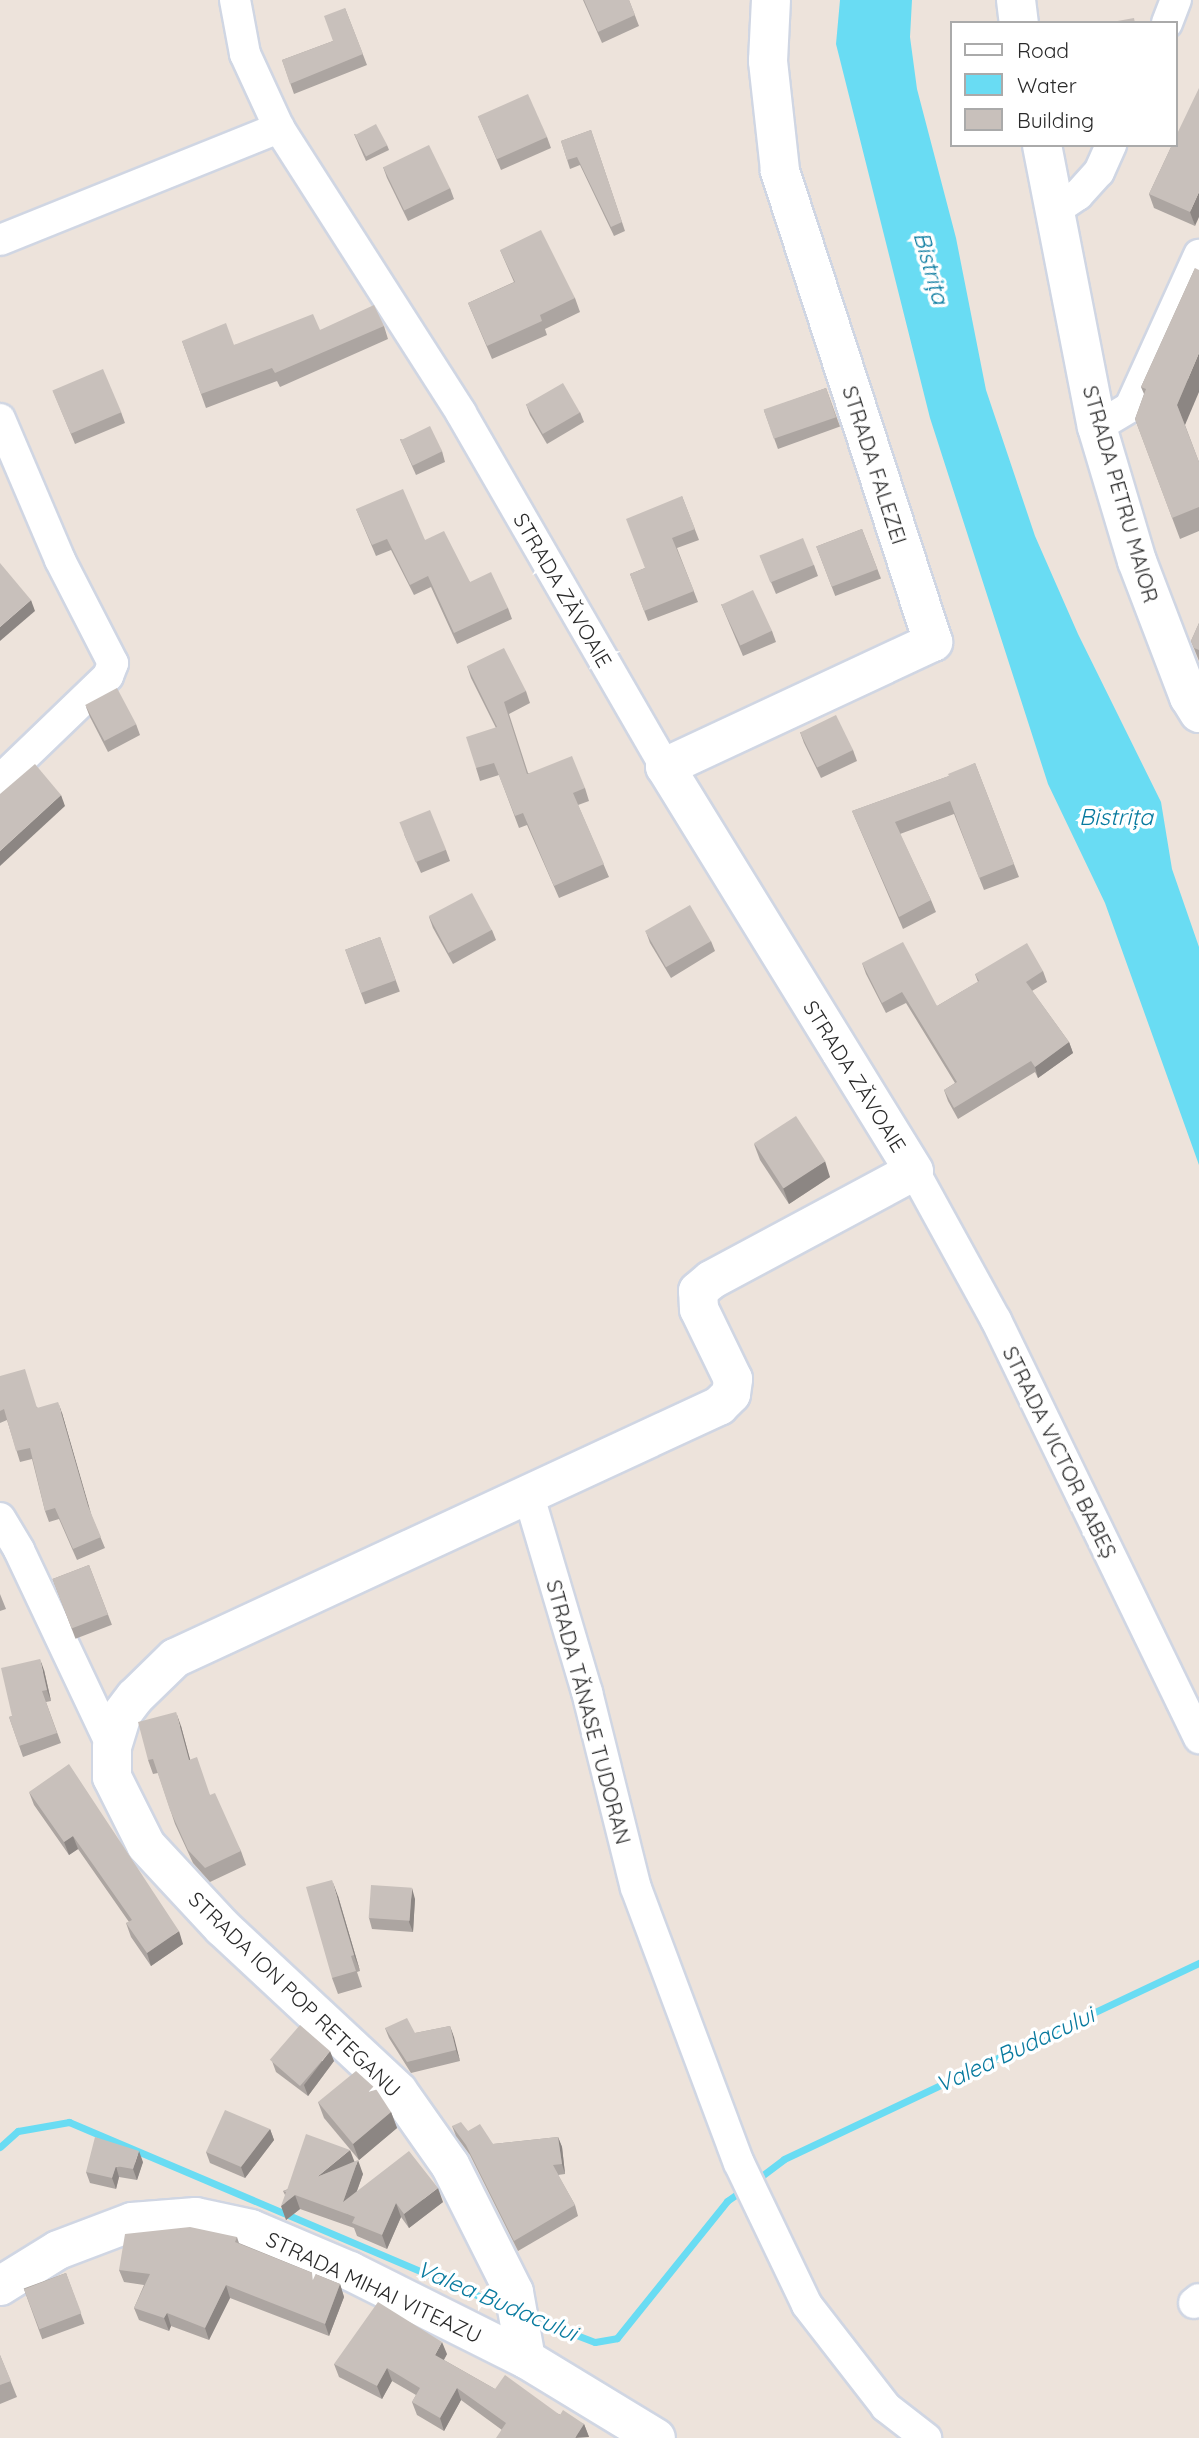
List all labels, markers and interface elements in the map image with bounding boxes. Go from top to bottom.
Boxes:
legend [950,21,1178,147]
text: Road [1017,37,1069,63]
text: Water [1017,72,1077,98]
text: Building [1017,107,1094,133]
water label: Bistrița [908,229,954,307]
street label: STRADA FALEZEI [838,383,912,547]
street label: STRADA PETRU MAIOR [1078,383,1164,605]
street label: STRADA ZĂVOAIE [509,508,617,672]
water label: Bistrița [1079,803,1153,831]
street label: STRADA ZĂVOAIE [798,996,912,1156]
street label: STRADA VICTOR BABEȘ [998,1342,1122,1562]
street label: STRADA TĂNASE TUDORAN [542,1577,636,1847]
street label: STRADA ION POP RETEGANU [184,1886,406,2102]
water label: Valea Budacului [931,2001,1099,2099]
street label: STRADA MIHAI VITEAZU [262,2226,486,2348]
water label: Valea Budacului [413,2255,581,2347]

